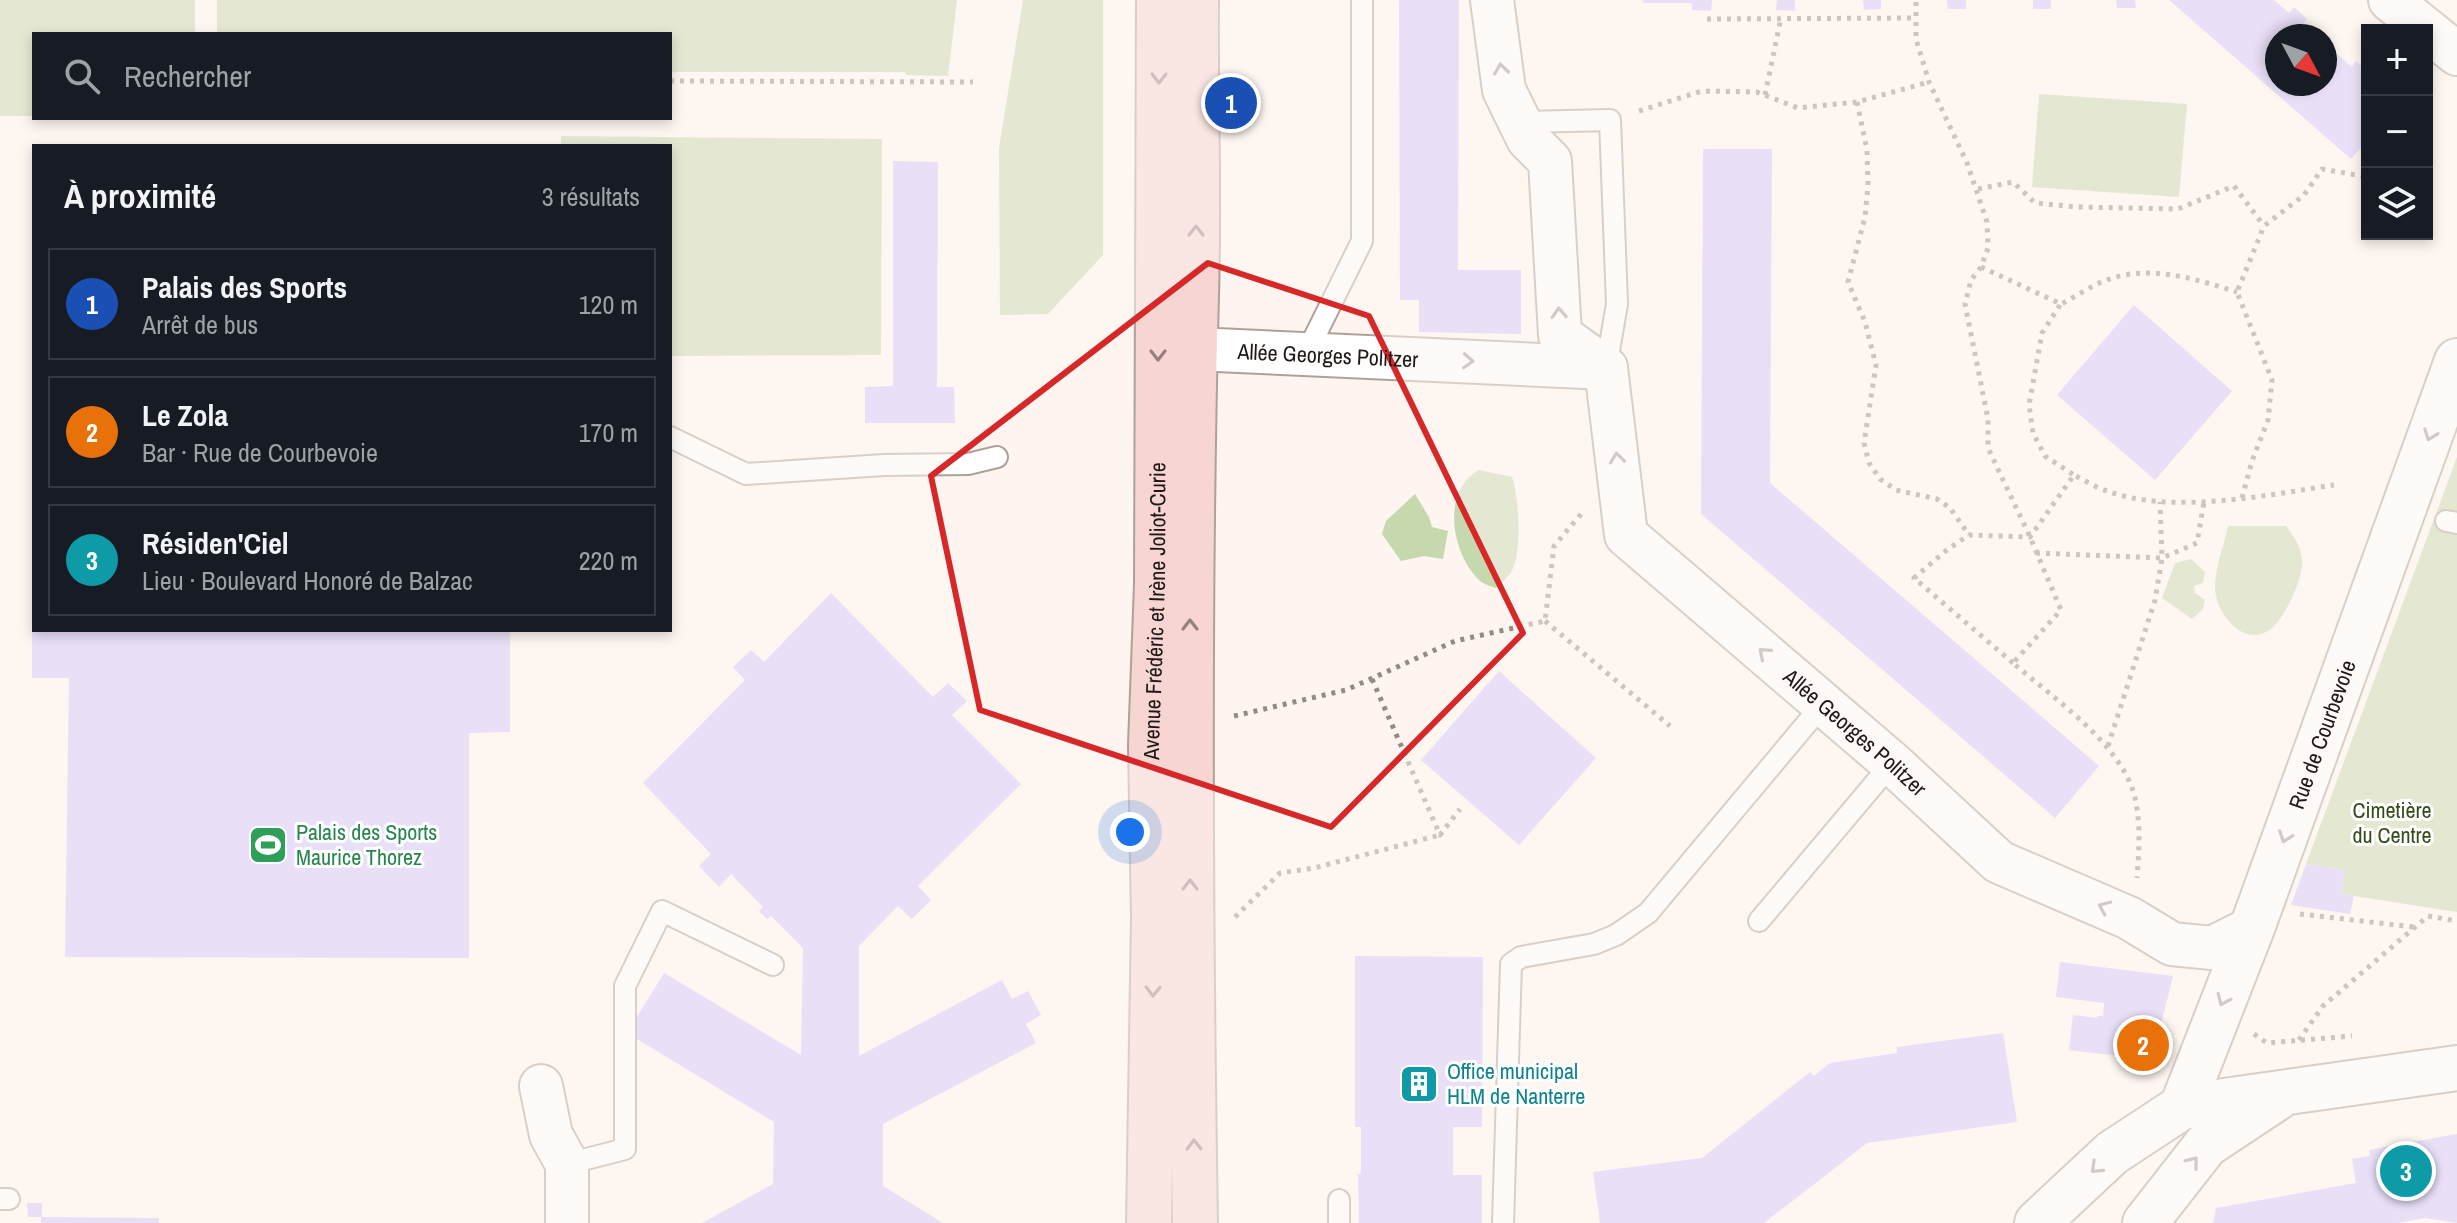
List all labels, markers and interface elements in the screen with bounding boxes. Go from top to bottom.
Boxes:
north arrow [2265,24,2337,96]
map controls [2361,24,2433,240]
button: + [2361,24,2433,96]
search box [32,32,672,120]
icon: search [60,54,104,98]
text: Rechercher [124,56,251,96]
one-way arrow [1492,62,1509,75]
one-way arrow [1150,72,1168,85]
pin: 1 [1205,73,1257,133]
button: − [2361,96,2433,168]
button: layers [2361,168,2433,240]
text: À proximité [64,173,216,219]
text: 3 résultats [542,179,640,214]
one-way arrow [1187,224,1205,237]
text: Palais des Sports [142,267,347,307]
text: 1 [86,287,98,322]
text: 120 m [579,287,638,322]
one-way arrow [1551,306,1568,319]
text: Arrêt de bus [142,307,258,342]
street label: Allée Georges Politzer [1236,336,1419,374]
one-way arrow [1149,349,1167,362]
one-way arrow [1462,352,1475,369]
text: Le Zola [142,395,228,435]
text: 2 [86,415,98,450]
text: 170 m [579,415,638,450]
one-way arrow [2424,427,2440,441]
text: Bar · Rue de Courbevoie [142,435,378,470]
one-way arrow [1609,451,1626,465]
street label: Avenue Frédéric et Irène Joliot-Curie [1136,462,1172,761]
text: Résiden'Ciel [142,523,289,563]
text: 3 [86,543,98,578]
text: 220 m [579,543,638,578]
text: Lieu · Boulevard Honoré de Balzac [142,563,473,598]
one-way arrow [1181,618,1199,631]
one-way arrow [1759,649,1774,663]
street label: Rue de Courbevoie [2281,656,2363,813]
street label: Allée Georges Politzer [1776,661,1933,803]
park label: Cimetière du Centre [2352,795,2432,850]
your location [1110,812,1150,852]
place label: Palais des Sports Maurice Thorez [296,817,437,872]
sports icon: Palais des Sports Maurice Thorez [247,824,289,866]
one-way arrow [2278,829,2295,843]
one-way arrow [1182,878,1199,891]
one-way arrow [2098,901,2112,917]
one-way arrow [1144,985,1162,997]
one-way arrow [2217,992,2233,1006]
pin: 2 [2117,1015,2169,1075]
place label: Office municipal HLM de Nanterre [1447,1056,1585,1111]
building icon: Office municipal HLM de Nanterre [1398,1063,1440,1105]
one-way arrow [1185,1138,1203,1151]
pin: 3 [2380,1141,2432,1201]
one-way arrow [2183,1157,2198,1171]
one-way arrow [2090,1159,2105,1173]

